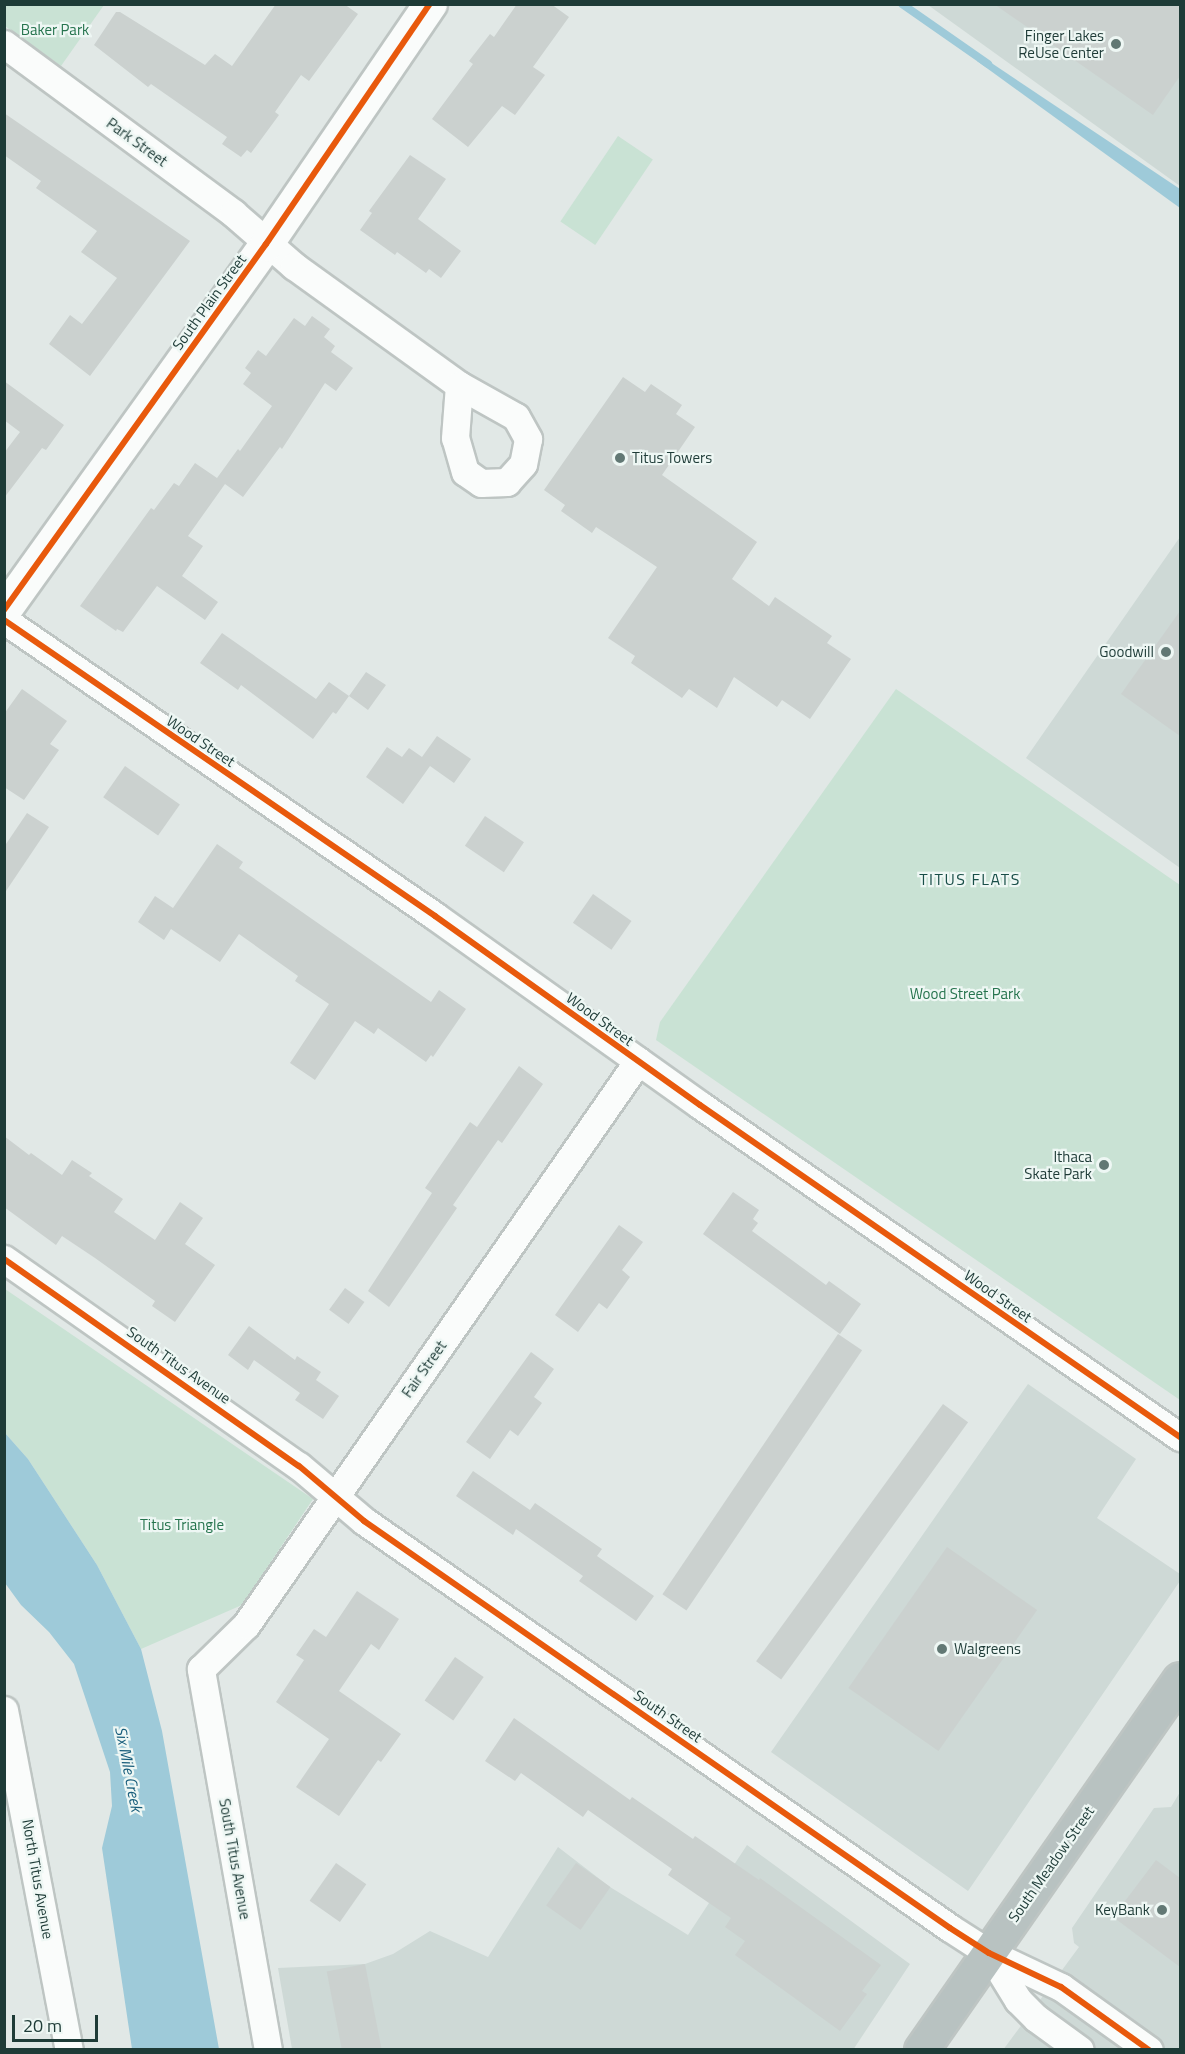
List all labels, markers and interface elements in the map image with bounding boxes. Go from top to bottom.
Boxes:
park label: Baker Park [21,21,89,39]
place label: Finger Lakes ReUse Center [1018,26,1104,61]
marker: Finger Lakes ReUse Center [1109,37,1123,51]
street label: Park Street [103,114,171,170]
street label: South Plain Street [168,251,250,353]
place label: Titus Towers [632,449,712,467]
marker: Titus Towers [613,451,627,465]
place label: Goodwill [1099,643,1154,661]
marker: Goodwill [1159,645,1173,659]
street label: Wood Street [163,712,239,770]
district label: TITUS FLATS [919,869,1021,889]
park label: Wood Street Park [910,985,1020,1003]
street label: Wood Street [563,989,637,1049]
place label: Ithaca Skate Park [1024,1147,1092,1182]
marker: Ithaca Skate Park [1097,1158,1111,1172]
street label: Wood Street [961,1266,1035,1326]
street label: South Titus Avenue [124,1323,234,1407]
street label: Fair Street [398,1337,450,1401]
park label: Titus Triangle [140,1516,224,1534]
place label: Walgreens [954,1640,1021,1658]
marker: Walgreens [935,1642,949,1656]
street label: South Street [630,1686,706,1746]
water label: Six Mile Creek [111,1725,147,1813]
street label: South Titus Avenue [216,1797,254,1921]
street label: South Meadow Street [1004,1803,1098,1925]
street label: North Titus Avenue [19,1818,57,1940]
place label: KeyBank [1095,1901,1150,1919]
marker: KeyBank [1155,1903,1169,1917]
scale bar [15,2003,100,2041]
text: 20 m [23,2012,62,2039]

